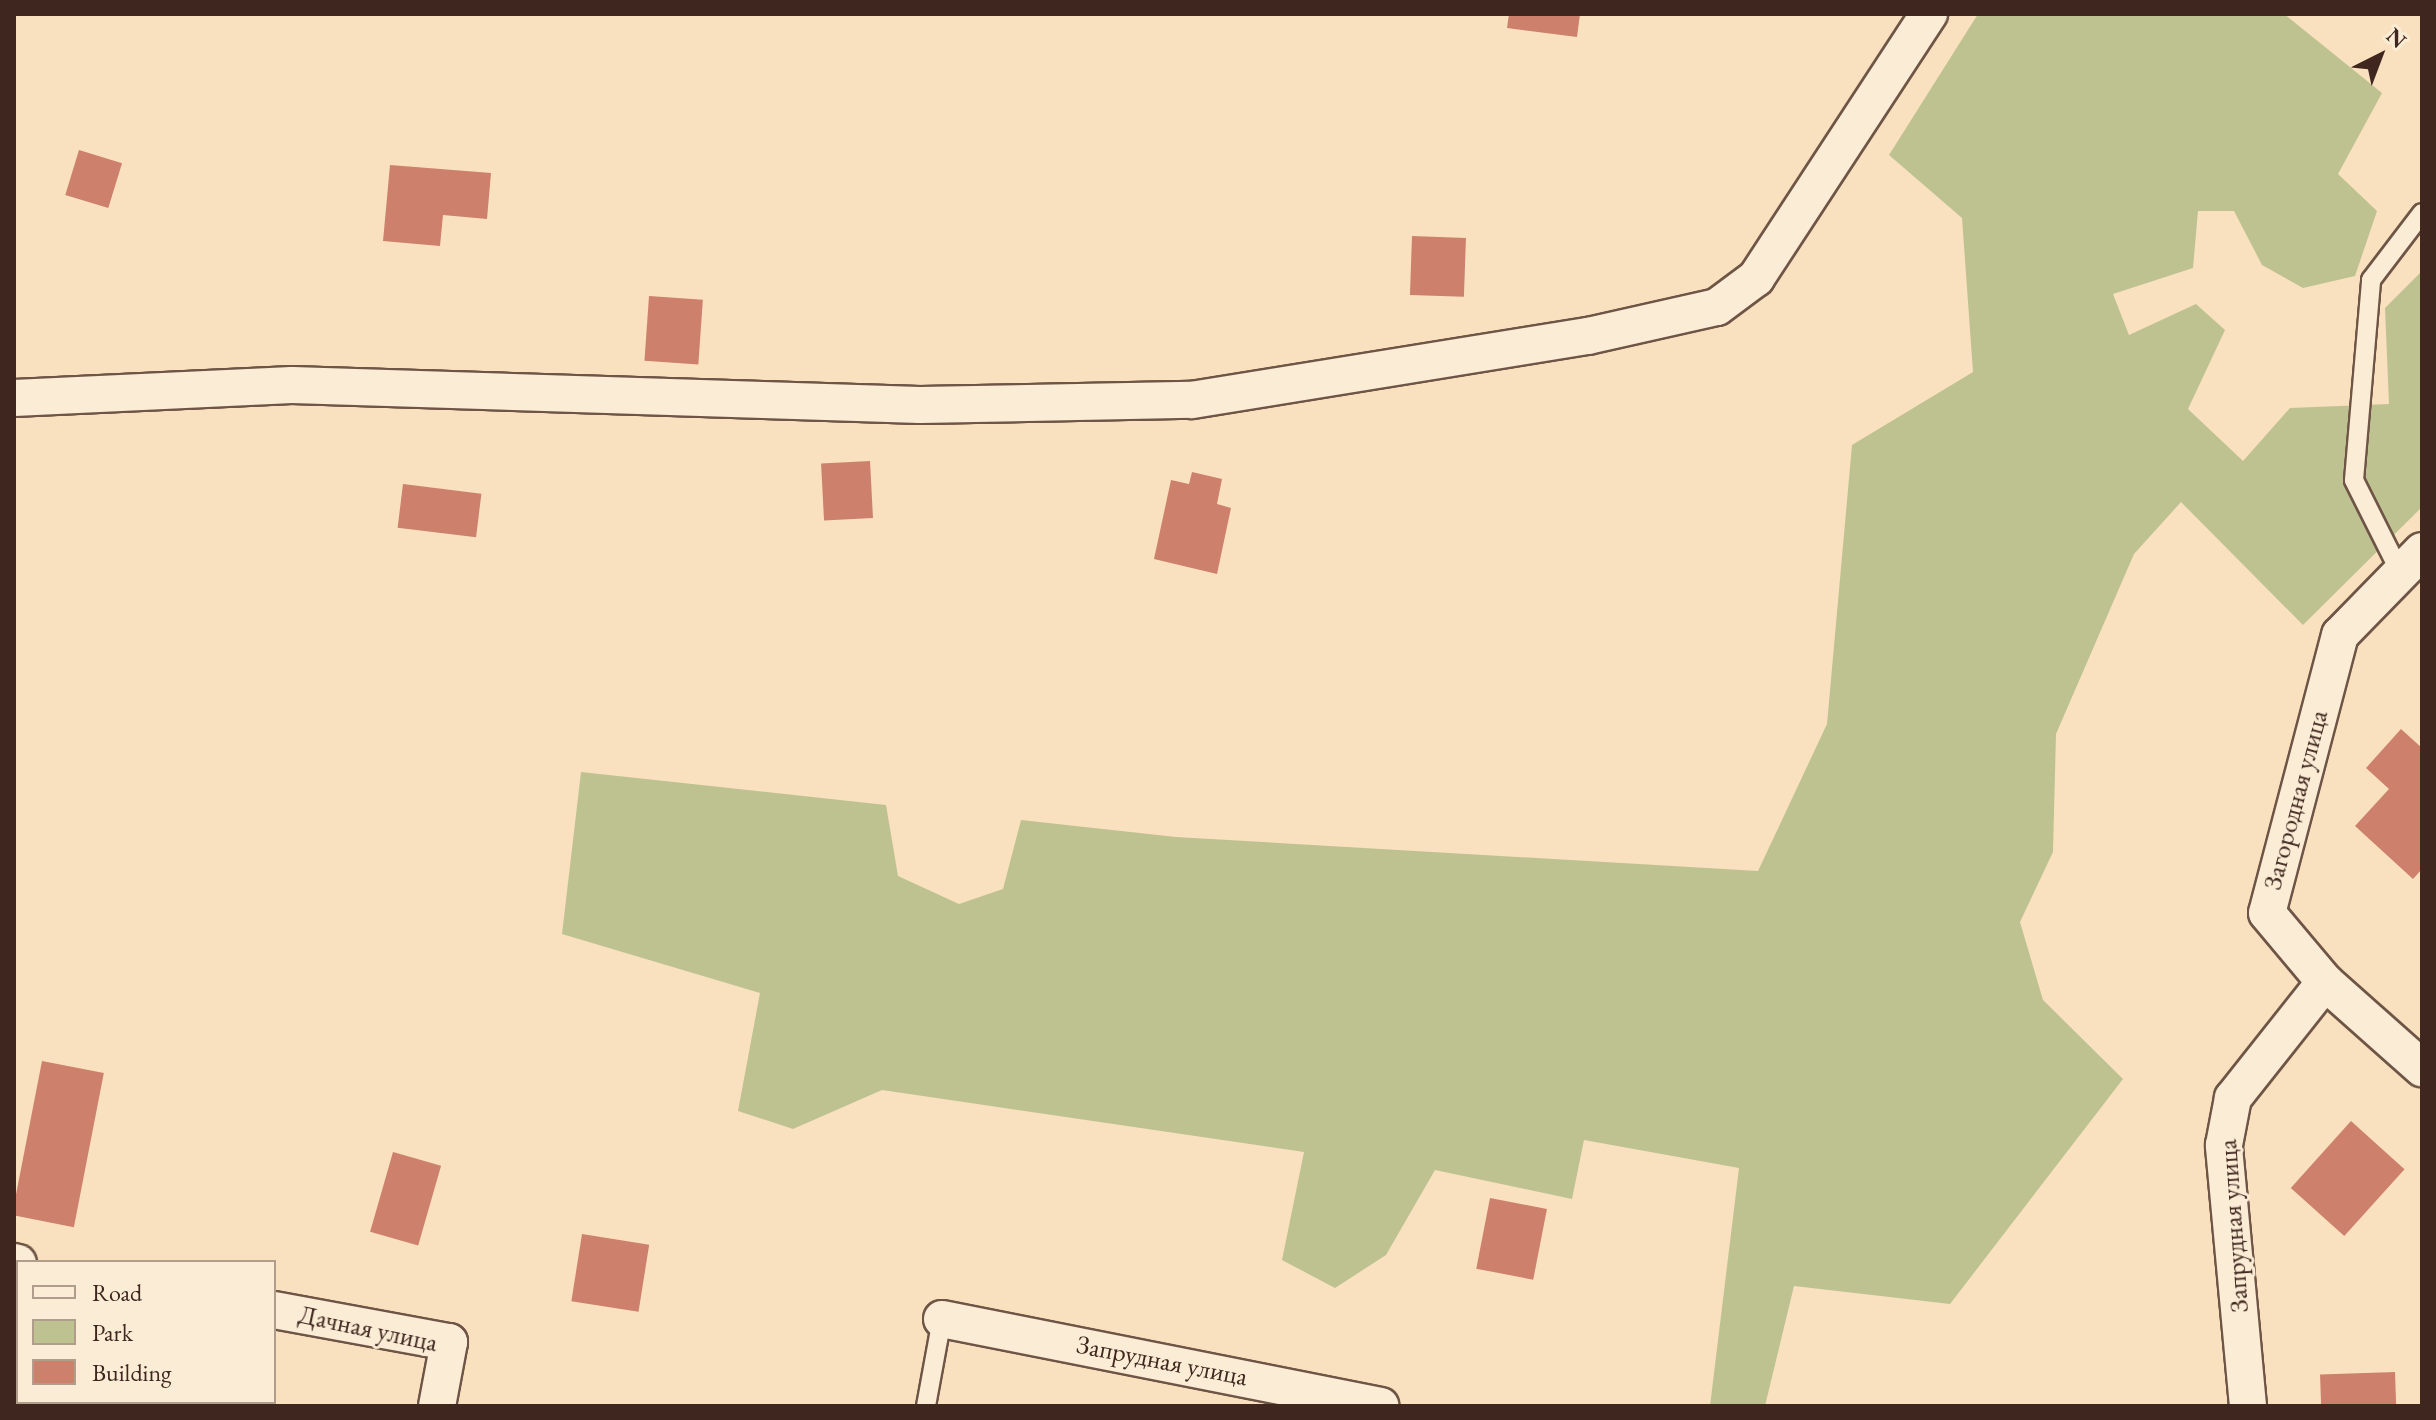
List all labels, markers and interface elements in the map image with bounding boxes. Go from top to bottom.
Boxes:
north arrow [2340,16,2420,96]
text: N [2380,21,2413,55]
street label: Загородная улица [2257,707,2335,893]
street label: Запрудная улица [2212,1138,2256,1314]
legend [16,1260,276,1404]
text: Road [92,1277,142,1308]
street label: Дачная улица [296,1299,440,1359]
text: Park [92,1317,133,1348]
street label: Запрудная улица [1074,1329,1250,1393]
text: Building [92,1357,172,1388]

